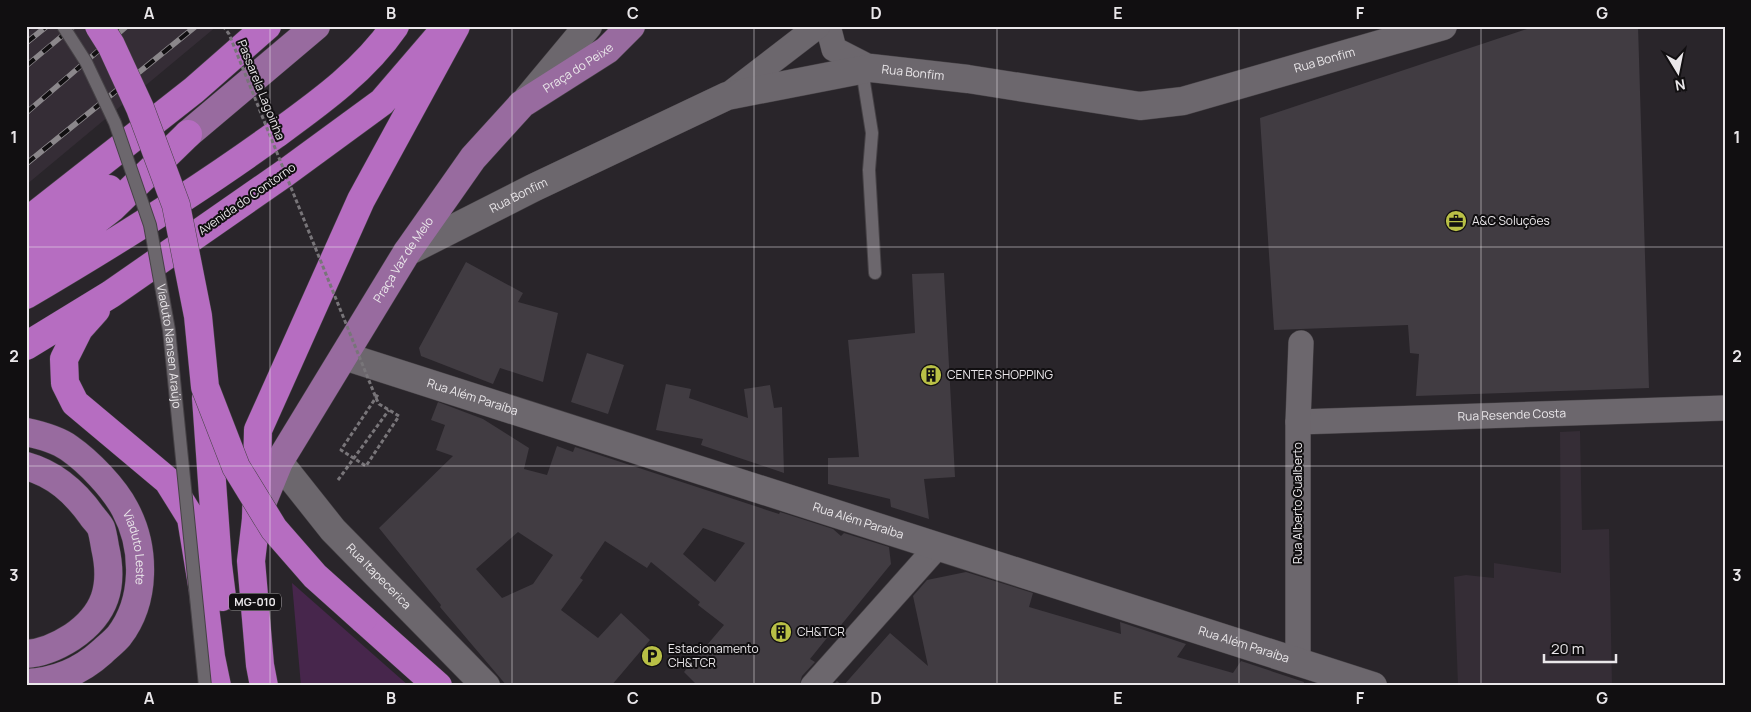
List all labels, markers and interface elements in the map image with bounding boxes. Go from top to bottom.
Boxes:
text: A [144,2,155,24]
text: B [386,2,396,24]
text: C [627,2,639,24]
text: D [870,2,882,24]
text: E [1113,2,1123,24]
text: F [1356,2,1365,24]
text: G [1596,2,1608,24]
street label: Passarela Lagoinha [234,37,289,142]
street label: Praça do Peixe [540,39,617,97]
street label: Rua Bonfim [1292,43,1357,77]
north arrow [1654,48,1704,98]
street label: Rua Bonfim [881,60,945,84]
text: N [1674,75,1687,96]
text: 1 [10,126,18,148]
text: 1 [1733,126,1741,148]
street label: Avenida do Contorno [195,158,299,239]
street label: Rua Bonfim [486,173,550,217]
office icon: A&C Soluções [1444,209,1468,233]
place label: A&C Soluções [1472,212,1550,229]
street label: Praça Vaz de Melo [369,213,437,306]
street label: Viaduto Nansen Araújo [153,283,186,409]
text: 2 [9,345,19,367]
text: 2 [1732,345,1742,367]
building icon: CENTER SHOPPING [919,363,943,387]
place label: CENTER SHOPPING [947,366,1053,383]
street label: Rua Além Paraíba [425,374,520,419]
street label: Rua Resende Costa [1457,404,1566,425]
street label: Rua Alberto Gualberto [1289,442,1306,564]
street label: Rua Além Paraíba [811,498,906,543]
street label: Viaduto Leste [119,507,149,586]
street label: Rua Itapecerica [343,539,415,613]
text: 3 [9,564,19,586]
text: 3 [1732,564,1742,586]
road number: MG-010 [229,594,281,610]
building icon: CH&TCR [769,620,793,644]
street label: Rua Além Paraíba [1196,622,1292,667]
place label: CH&TCR [797,623,845,640]
scale bar [1544,632,1616,664]
text: 20 m [1551,638,1584,659]
place label: Estacionamento CH&TCR [668,640,759,671]
parking icon: Estacionamento CH&TCR [640,644,664,668]
text: A [144,687,155,709]
text: B [386,687,396,709]
text: C [627,687,639,709]
text: D [870,687,882,709]
text: E [1113,687,1123,709]
text: F [1356,687,1365,709]
text: G [1596,687,1608,709]

